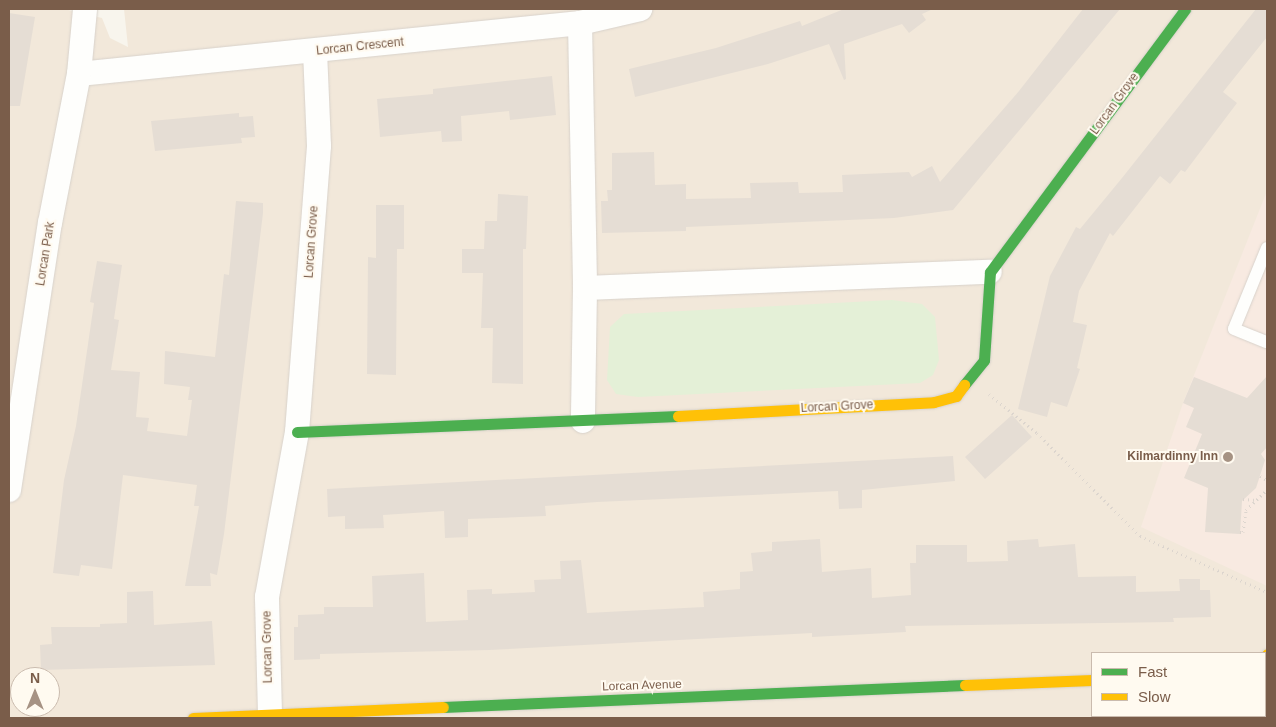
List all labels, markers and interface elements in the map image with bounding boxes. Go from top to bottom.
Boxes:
street label: Lorcan Crescent [315,35,405,59]
street label: Lorcan Grove [1088,70,1142,138]
street label: Lorcan Grove [302,205,322,279]
street label: Lorcan Park [34,221,58,287]
street label: Lorcan Grove [800,398,874,416]
place label: Kilmardinny Inn [1127,450,1218,464]
marker: Kilmardinny Inn [1222,451,1234,463]
street label: Lorcan Grove [260,611,276,683]
legend [1091,652,1266,717]
text: Fast [1138,663,1167,680]
north arrow [10,667,60,717]
text: N [30,670,40,686]
street label: Lorcan Avenue [602,677,682,695]
text: Slow [1138,688,1171,705]

